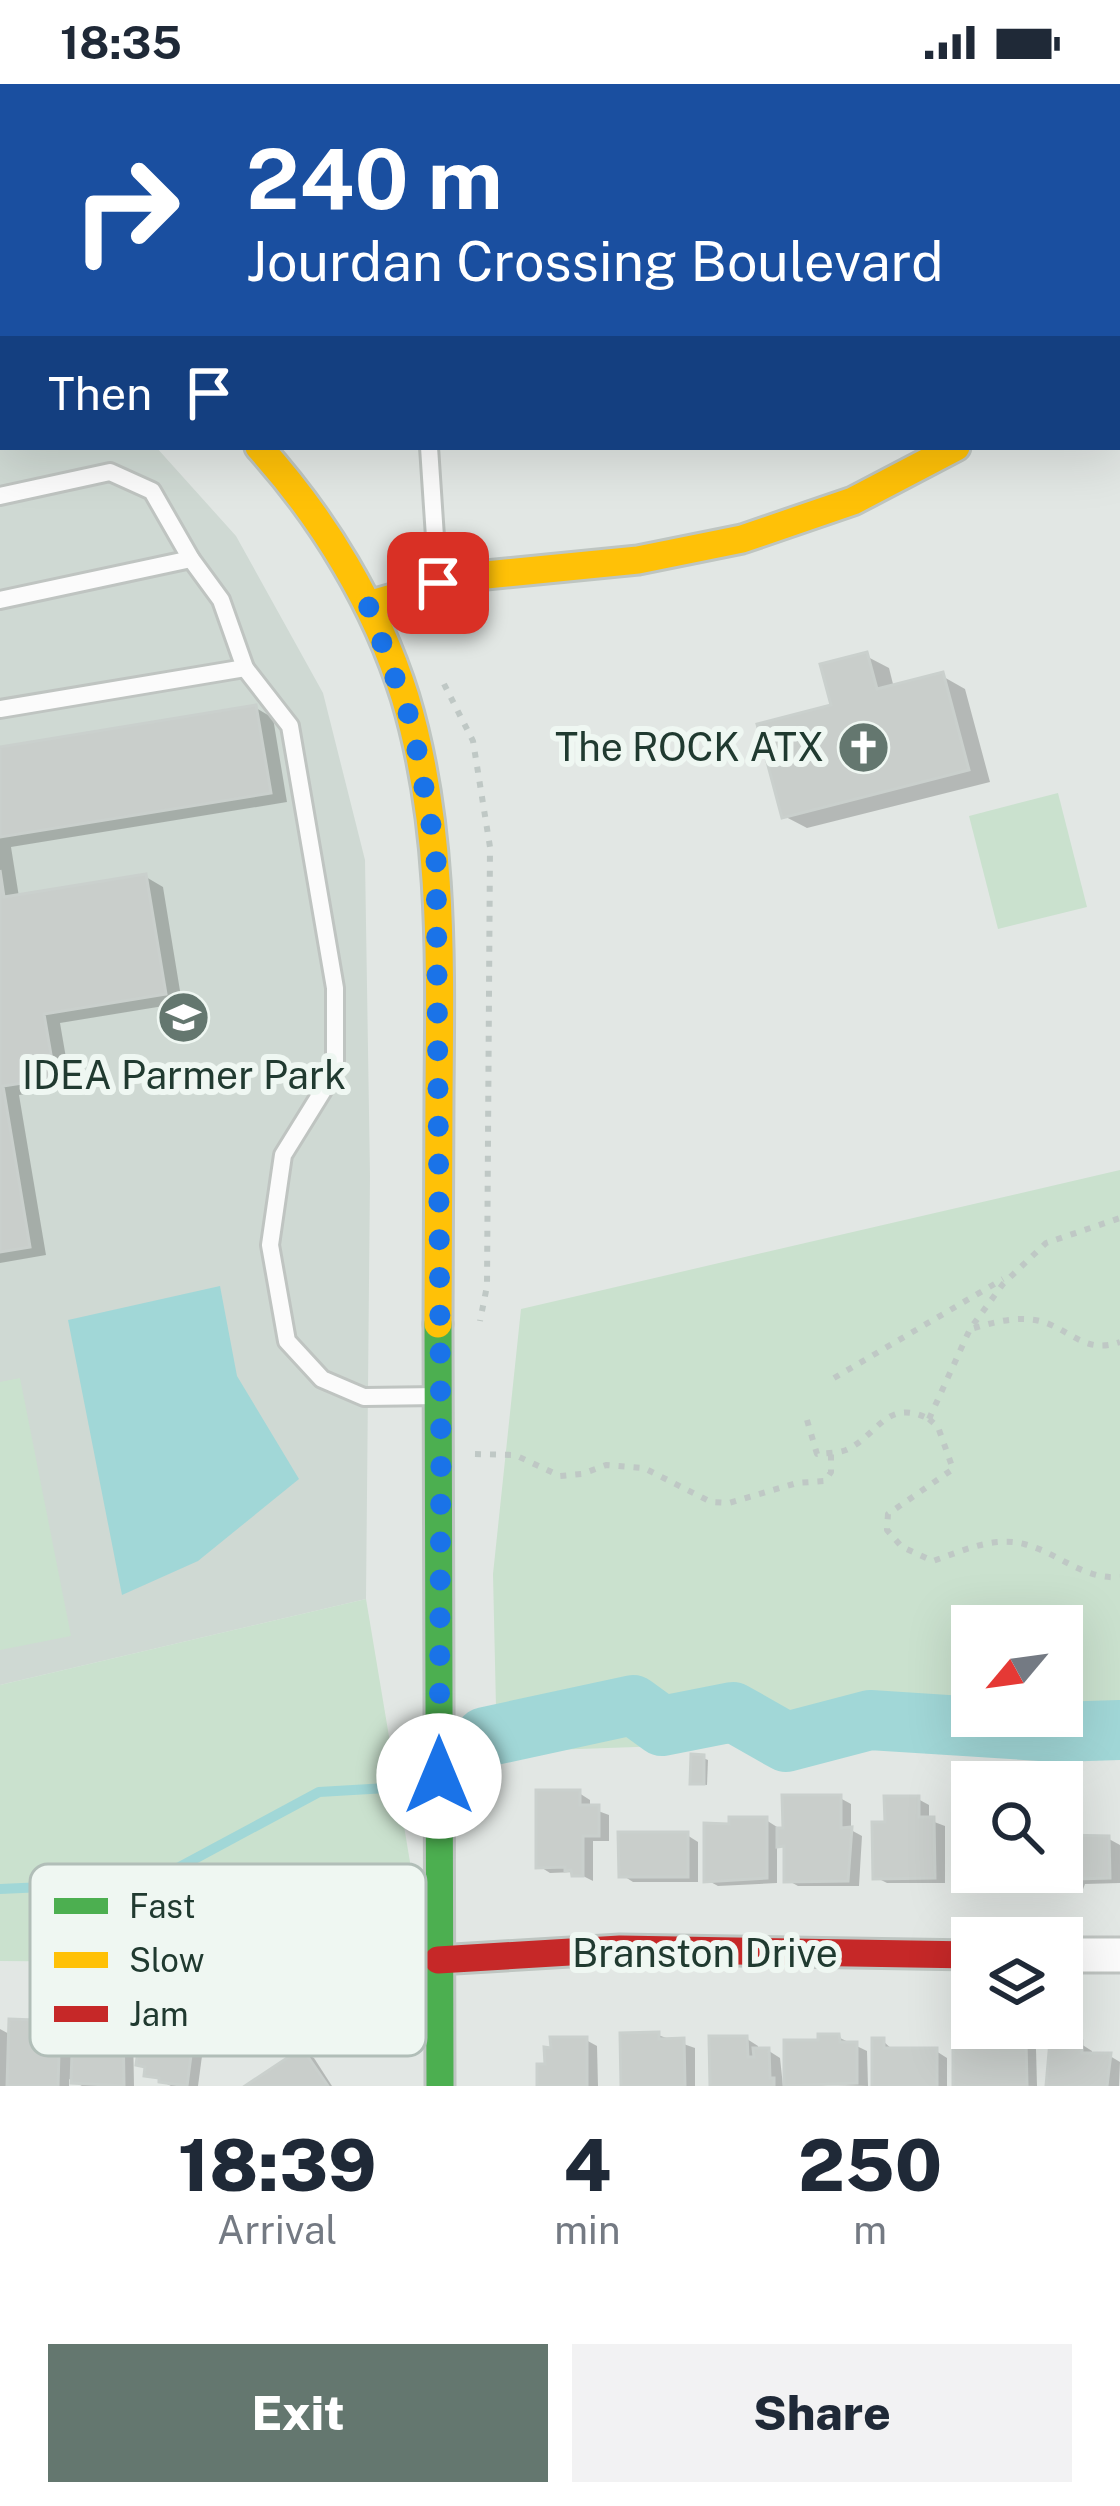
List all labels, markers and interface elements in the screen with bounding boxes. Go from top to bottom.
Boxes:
text: 18:35 [60,16,182,69]
text: 240 m [246,129,503,228]
icon: right [48,132,204,288]
text: Jourdan Crossing Boulevard [246,230,943,293]
icon: arrive [176,360,242,426]
text: Then [48,367,152,420]
pin [387,532,489,634]
icon: arrive [405,550,471,616]
church icon: The ROCK ATX [835,719,891,775]
place label: The ROCK ATX [555,724,824,770]
school or university icon: IDEA Parmer Park [156,990,212,1046]
place label: IDEA Parmer Park [22,1052,346,1098]
north arrow [951,1605,1083,1737]
map controls [951,1605,1083,2049]
position arrow [376,1713,502,1839]
button: search [951,1761,1083,1893]
legend [30,1864,426,2056]
text: Fast [129,1887,196,1925]
button: layers [951,1917,1083,2049]
street label: Branston Drive [572,1930,838,1976]
text: Slow [129,1941,204,1979]
text: Jam [129,1995,189,2033]
text: 18:39 [178,2123,377,2207]
text: 4 [563,2123,611,2207]
text: 250 [798,2123,942,2207]
text: Arrival [217,2207,337,2253]
text: min [554,2207,620,2253]
text: m [853,2207,887,2253]
button: Exit [48,2344,548,2482]
button: Share [572,2344,1072,2482]

